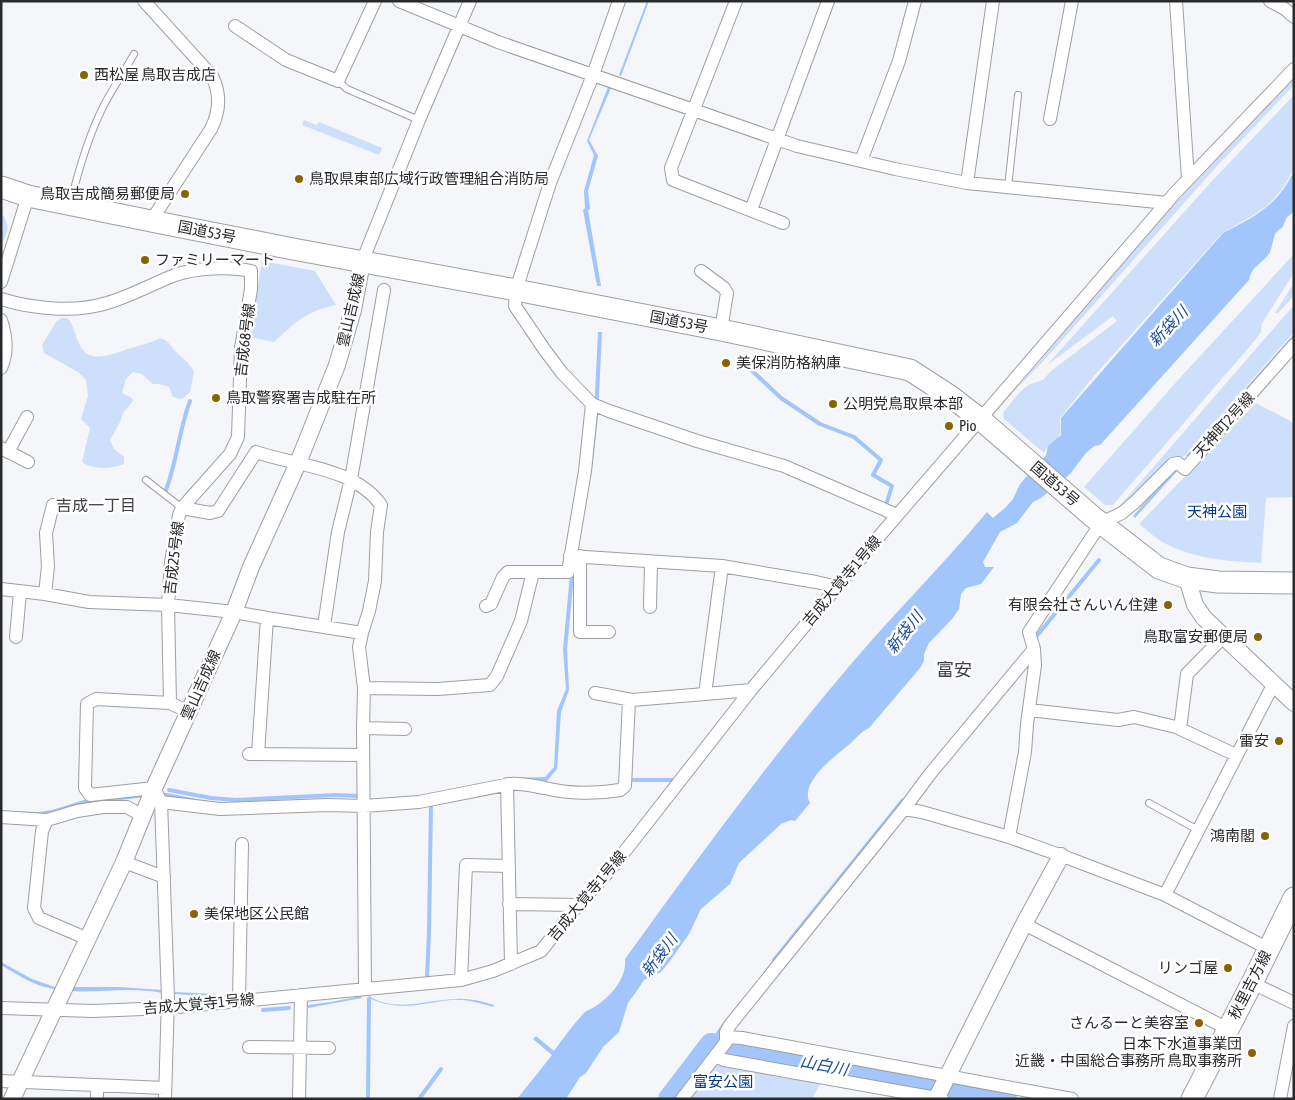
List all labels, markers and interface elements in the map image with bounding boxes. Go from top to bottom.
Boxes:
place label: 西松屋 鳥取吉成店 [94,66,216,83]
marker: 西松屋 鳥取吉成店 [78,69,90,81]
place label: 鳥取県東部広域行政管理組合消防局 [309,170,549,187]
marker: 鳥取県東部広域行政管理組合消防局 [293,173,305,185]
place label: 鳥取吉成簡易郵便局 [40,185,175,202]
marker: 鳥取吉成簡易郵便局 [179,188,191,200]
street label: 国道53号 [176,218,238,245]
place label: ファミリーマート [155,251,275,268]
marker: ファミリーマート [139,254,151,266]
street label: 雲山吉成線 [334,271,367,348]
water label: 新袋川 [1145,301,1193,350]
street label: 吉成68号線 [232,302,257,378]
street label: 国道53号 [648,308,710,335]
place label: 美保消防格納庫 [736,354,841,371]
marker: 美保消防格納庫 [720,357,732,369]
street label: 天神町2号線 [1190,388,1257,461]
place label: 鳥取警察署吉成駐在所 [226,389,376,406]
marker: 鳥取警察署吉成駐在所 [210,392,222,404]
place label: 公明党鳥取県本部 [843,395,963,412]
marker: 公明党鳥取県本部 [827,398,839,410]
place label: Pio [959,417,977,434]
marker: Pio [943,420,955,432]
street label: 国道53号 [1027,458,1083,509]
district label: 吉成一丁目 [56,496,136,514]
park label: 天神公園 [1187,503,1247,520]
street label: 吉成25号線 [161,520,186,596]
street label: 吉成大覚寺1号線 [799,532,884,629]
place label: 有限会社さんいん住建 [1008,596,1158,613]
marker: 有限会社さんいん住建 [1162,599,1174,611]
water label: 新袋川 [882,606,927,656]
place label: 鳥取富安郵便局 [1143,628,1248,645]
marker: 鳥取富安郵便局 [1252,631,1264,643]
street label: 雲山吉成線 [178,647,224,723]
district label: 富安 [936,659,972,680]
place label: 雷安 [1239,732,1269,749]
marker: 雷安 [1273,735,1285,747]
place label: 鴻南閣 [1210,827,1255,844]
marker: 鴻南閣 [1259,830,1271,842]
street label: 吉成大覚寺1号線 [544,847,629,944]
place label: 美保地区公民館 [204,905,309,922]
marker: 美保地区公民館 [188,908,200,920]
water label: 新袋川 [637,929,682,980]
street label: 秋里吉方線 [1225,947,1274,1022]
place label: リンゴ屋 [1158,959,1218,976]
marker: リンゴ屋 [1222,962,1234,974]
street label: 吉成大覚寺1号線 [142,990,256,1017]
place label: さんるーと美容室 [1069,1014,1189,1031]
marker: さんるーと美容室 [1193,1017,1205,1029]
place label: 日本下水道事業団 近畿・中国総合事務所 鳥取事務所 [1015,1035,1242,1069]
marker: 日本下水道事業団 近畿・中国総合事務所 鳥取事務所 [1246,1047,1258,1059]
water label: 山白川 [799,1052,851,1079]
park label: 富安公園 [693,1073,753,1090]

